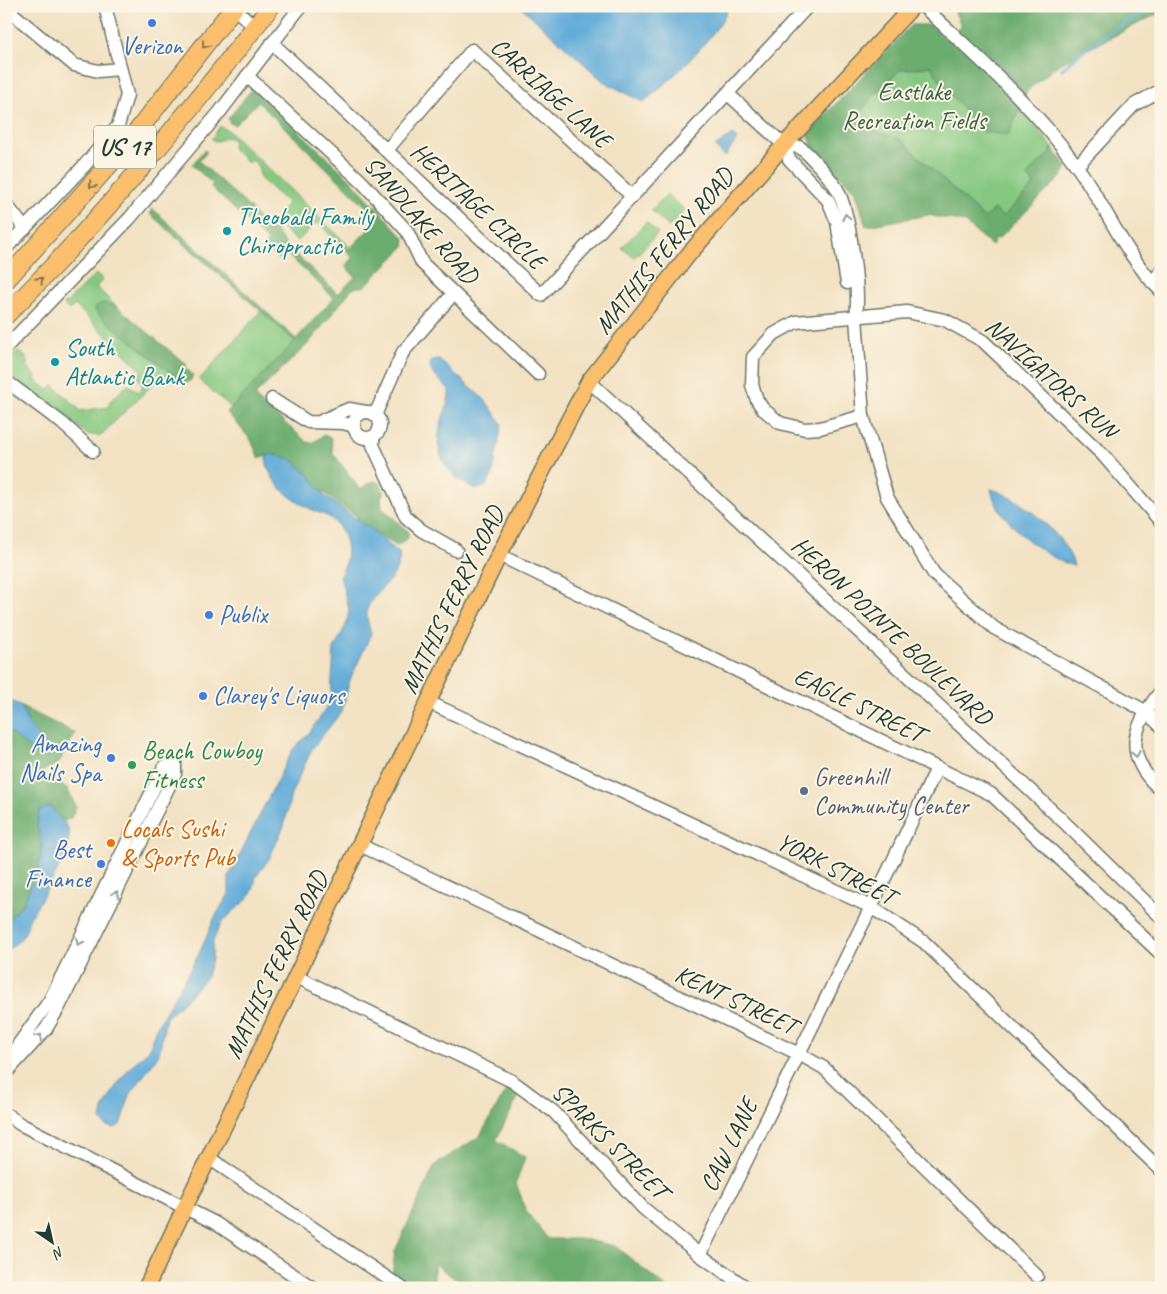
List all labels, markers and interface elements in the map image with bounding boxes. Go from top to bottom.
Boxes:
marker: Verizon [146,17,158,29]
place label: Verizon [121,30,184,62]
street label: CARRIAGE LANE [484,30,620,158]
one-way arrow [202,39,210,48]
park label: Eastlake Recreation Fields [842,76,988,137]
road number: US 17 [94,125,156,168]
street label: HERITAGE CIRCLE [404,135,555,279]
street label: SANDLAKE ROAD [357,150,487,292]
street label: MATHIS FERRY ROAD [587,160,742,340]
one-way arrow [89,180,98,189]
place label: Theobald Family Chiropractic [237,201,375,262]
one-way arrow [841,212,852,221]
marker: Theobald Family Chiropractic [221,225,233,237]
one-way arrow [34,277,43,286]
street label: NAVIGATORS RUN [978,310,1126,448]
place label: South Atlantic Bank [65,332,186,393]
marker: South Atlantic Bank [49,356,61,368]
street label: MATHIS FERRY ROAD [393,499,512,699]
street label: HERON POINTE BOULEVARD [785,530,1000,733]
place label: Publix [219,599,270,631]
marker: Publix [203,609,215,621]
street label: EAGLE STREET [789,660,935,753]
place label: Clarey's Liquors [213,680,346,712]
marker: Clarey's Liquors [197,690,209,702]
place label: Amazing Nails Spa [20,728,104,789]
place label: Beach Cowboy Fitness [142,735,263,796]
one-way arrow [1131,750,1141,758]
marker: Amazing Nails Spa [105,752,117,764]
marker: Beach Cowboy Fitness [126,759,138,771]
place label: Greenhill Community Center [814,761,971,822]
marker: Greenhill Community Center [798,785,810,797]
place label: Locals Sushi & Sports Pub [121,813,237,874]
street label: YORK STREET [771,825,906,915]
place label: Best Finance [25,834,94,895]
marker: Locals Sushi & Sports Pub [105,837,117,849]
marker: Best Finance [95,858,107,870]
street label: MATHIS FERRY ROAD [217,864,336,1064]
one-way arrow [109,890,120,899]
one-way arrow [75,937,85,946]
street label: KENT STREET [670,958,807,1045]
one-way arrow [33,1034,42,1043]
street label: SPARKS STREET [545,1076,680,1211]
street label: CAW LANE [693,1090,767,1197]
north arrow [28,1216,78,1266]
text: N [49,1243,67,1263]

